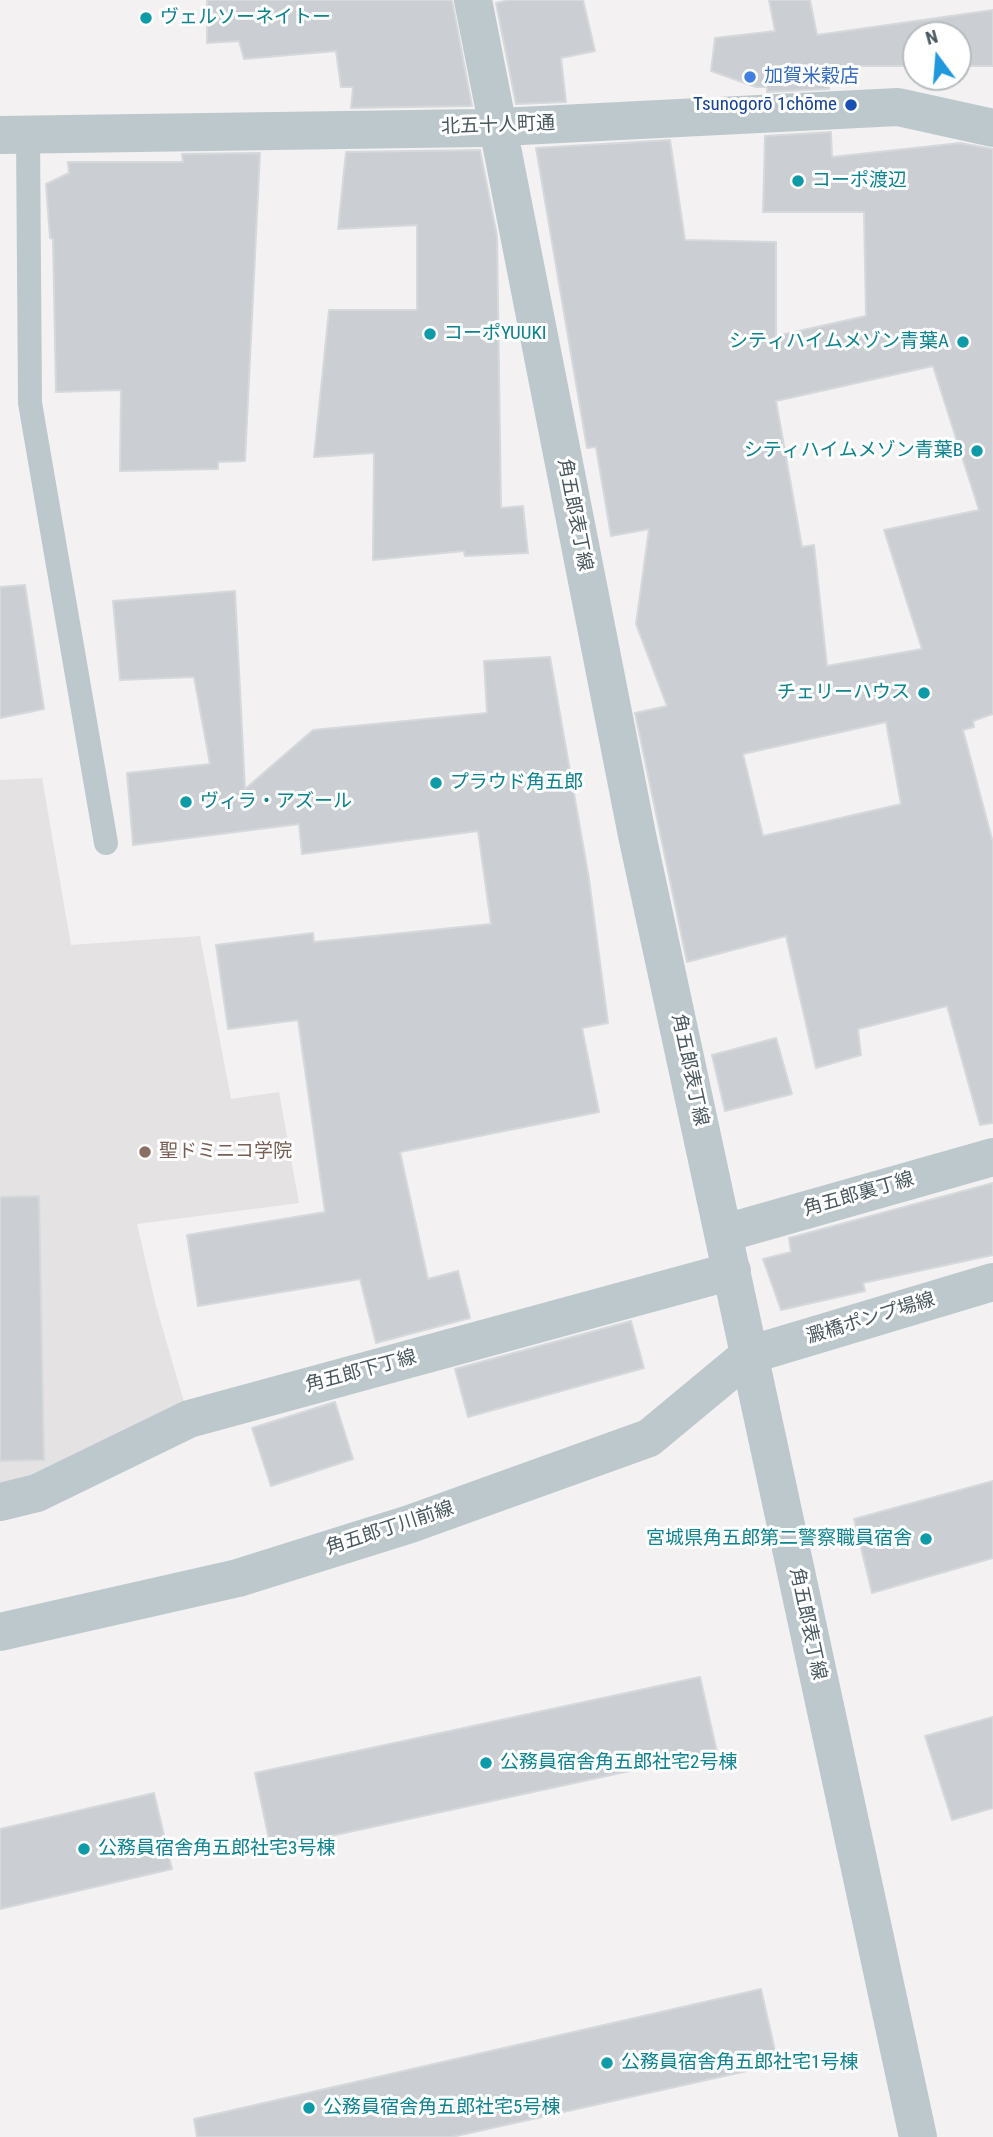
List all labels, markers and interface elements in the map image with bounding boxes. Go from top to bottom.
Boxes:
place label: ヴェルソーネイトー [160,7,331,29]
marker: ヴェルソーネイトー [138,10,154,26]
north arrow [902,21,972,91]
text: N [923,25,940,50]
place label: 加賀米穀店 [764,66,859,88]
marker: 加賀米穀店 [742,69,758,85]
place label: Tsunogorō 1chōme [693,94,837,116]
marker: Tsunogorō 1chōme [843,97,859,113]
street label: 北五十人町通 [441,113,555,139]
place label: コーポ渡辺 [812,170,907,192]
marker: コーポ渡辺 [790,173,806,189]
place label: コーポYUUKI [444,323,547,345]
marker: コーポYUUKI [422,326,438,342]
place label: シティハイムメゾン青葉A [729,331,949,353]
marker: シティハイムメゾン青葉A [955,334,971,350]
place label: シティハイムメゾン青葉B [744,440,963,462]
marker: シティハイムメゾン青葉B [969,443,985,459]
street label: 角五郎表丁線 [552,457,596,573]
place label: チェリーハウス [777,682,910,704]
marker: チェリーハウス [916,685,932,701]
place label: プラウド角五郎 [450,772,583,794]
marker: プラウド角五郎 [428,775,444,791]
place label: ヴィラ・アズール [200,791,352,813]
marker: ヴィラ・アズール [178,794,194,810]
street label: 角五郎表丁線 [666,1012,712,1128]
place label: 聖ドミニコ学院 [159,1141,292,1163]
marker: 聖ドミニコ学院 [137,1144,153,1160]
street label: 角五郎裏丁線 [801,1168,917,1222]
street label: 澱橋ポンプ場線 [804,1289,938,1349]
street label: 角五郎下丁線 [303,1346,419,1398]
street label: 角五郎丁川前線 [323,1498,457,1560]
place label: 宮城県角五郎第二警察職員宿舎 [646,1528,912,1550]
marker: 宮城県角五郎第二警察職員宿舎 [918,1531,934,1547]
street label: 角五郎表丁線 [784,1566,830,1682]
place label: 公務員宿舎角五郎社宅2号棟 [500,1752,737,1774]
marker: 公務員宿舎角五郎社宅2号棟 [478,1755,494,1771]
place label: 公務員宿舎角五郎社宅3号棟 [98,1838,335,1860]
marker: 公務員宿舎角五郎社宅3号棟 [76,1841,92,1857]
place label: 公務員宿舎角五郎社宅1号棟 [621,2052,858,2074]
marker: 公務員宿舎角五郎社宅1号棟 [599,2055,615,2071]
place label: 公務員宿舎角五郎社宅5号棟 [323,2097,560,2119]
marker: 公務員宿舎角五郎社宅5号棟 [301,2100,317,2116]

